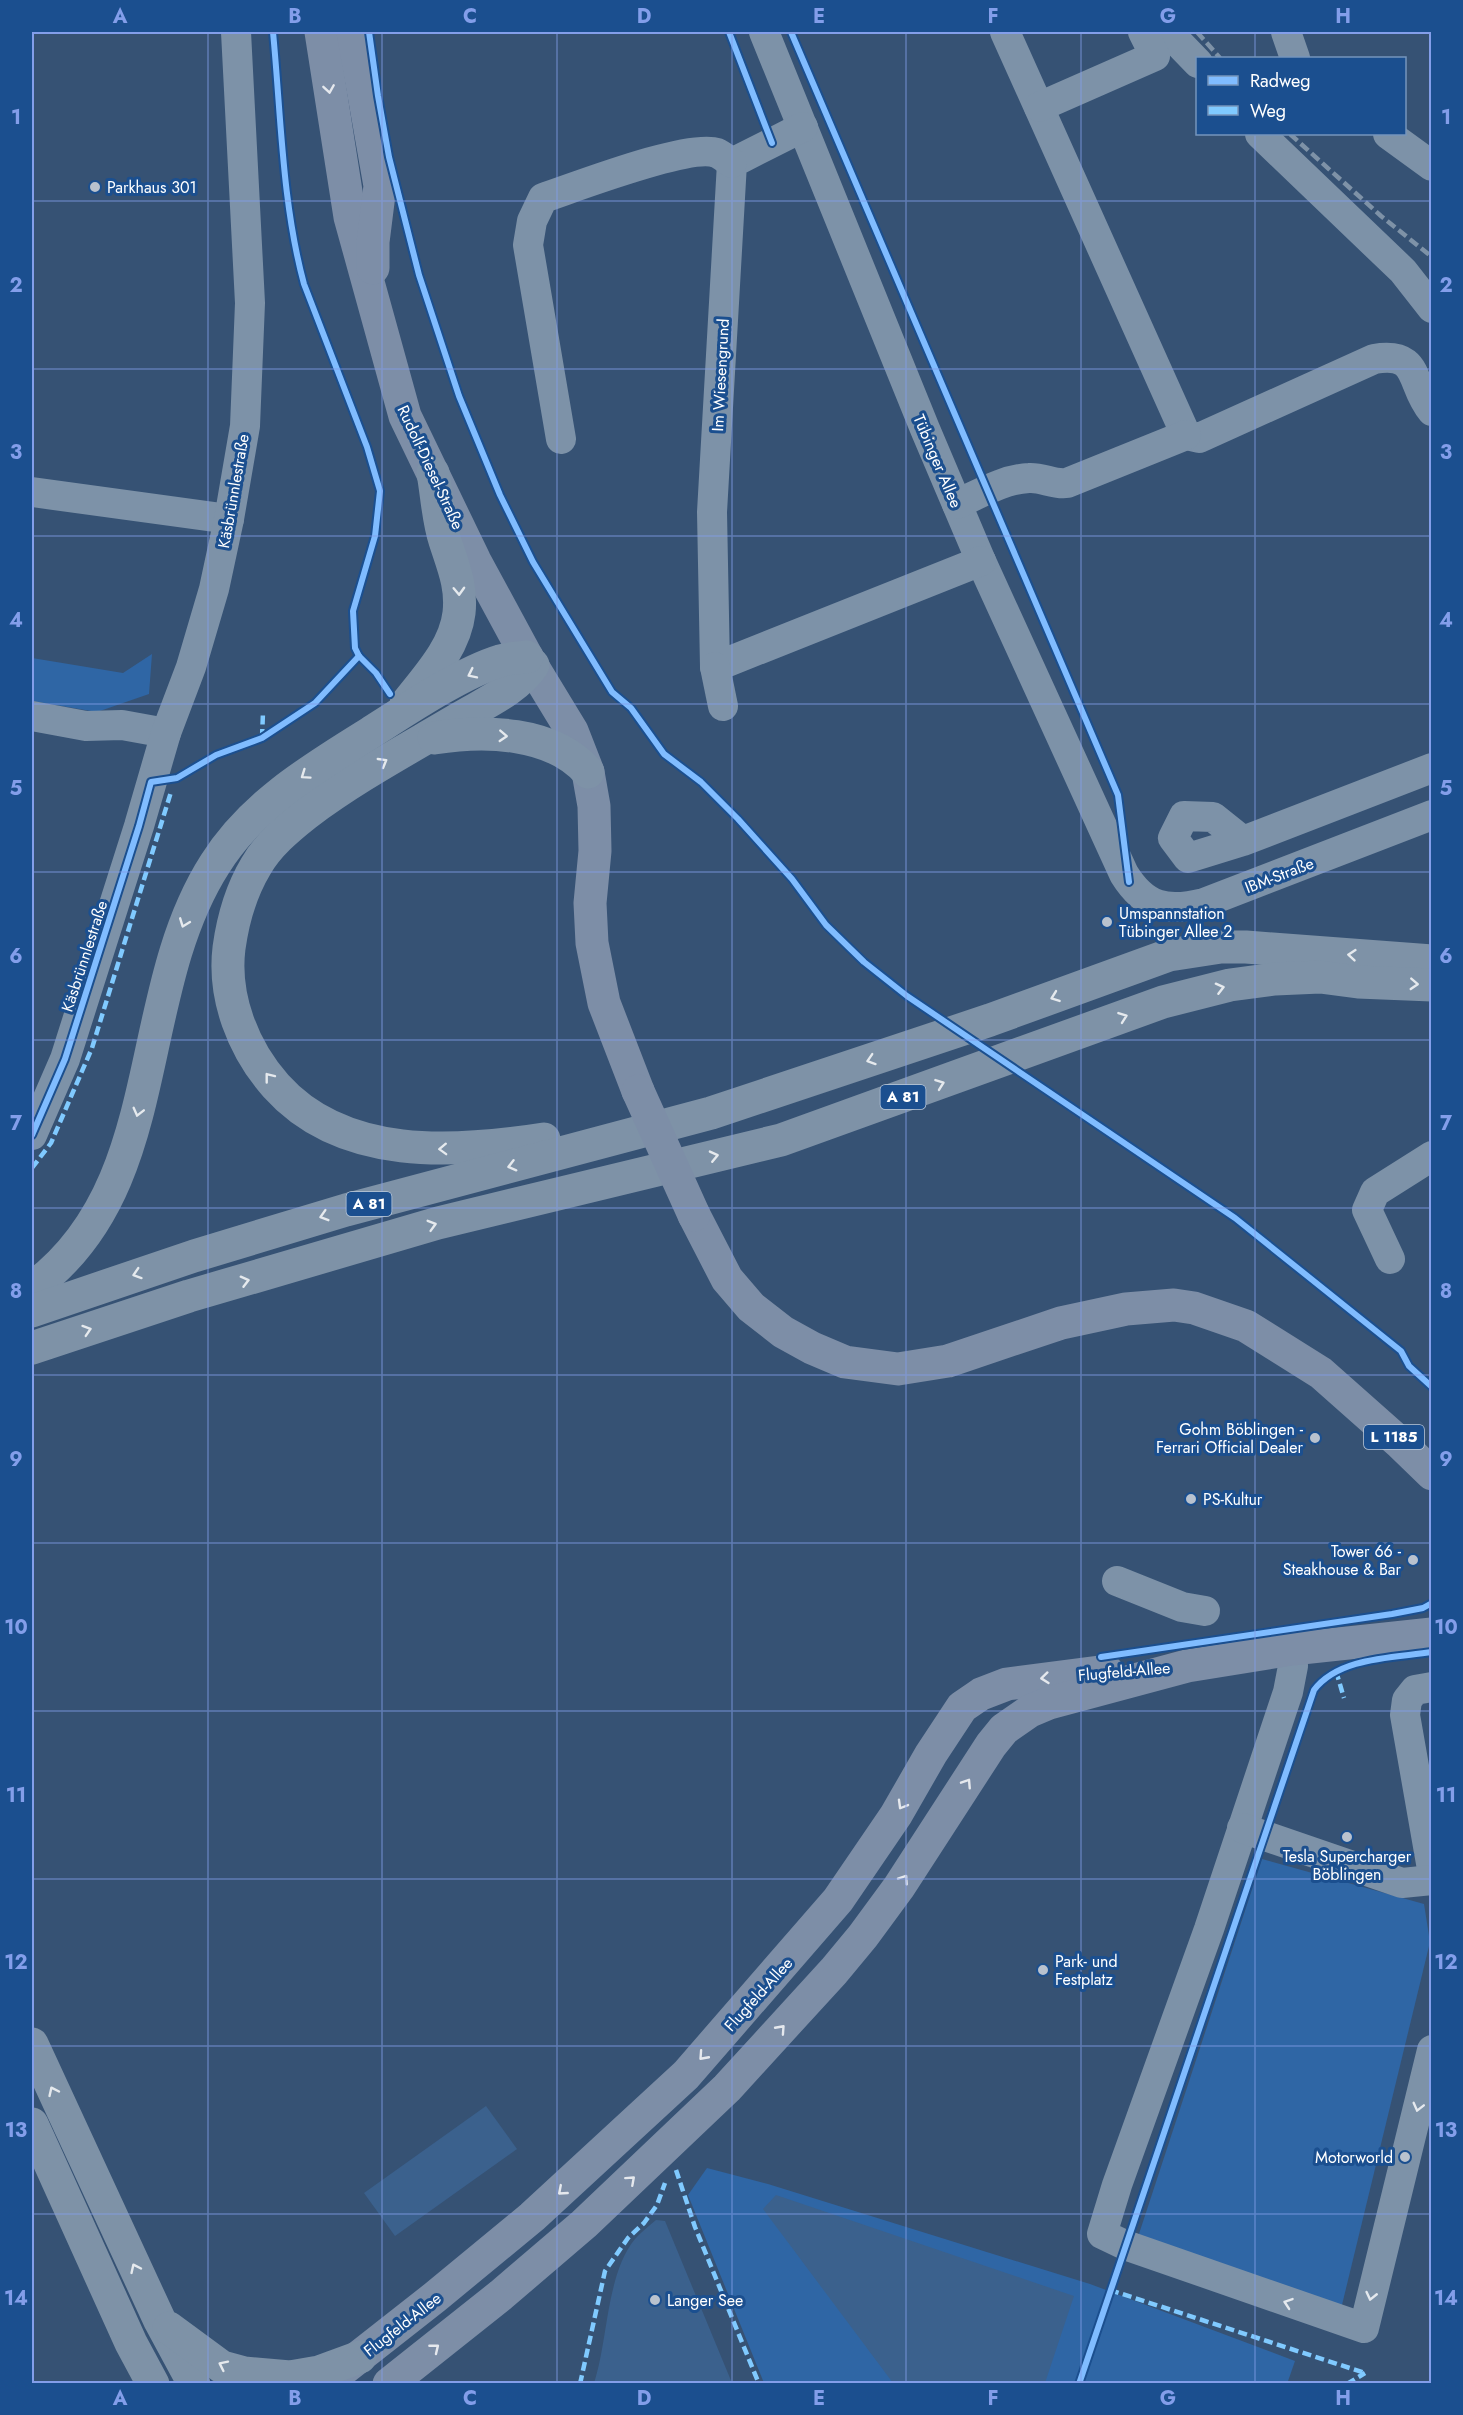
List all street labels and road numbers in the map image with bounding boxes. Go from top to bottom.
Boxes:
street label: Im Wiesengrund [706,318,735,432]
street label: Rudolf-Diesel-Straße [392,401,469,533]
street label: Tübinger Allee [907,411,968,512]
street label: Käsbrünnlestraße [212,432,255,550]
street label: IBM-Straße [1241,852,1317,899]
street label: Käsbrünnlestraße [56,898,113,1015]
road number: A 81 [880,1085,926,1109]
road number: A 81 [346,1192,392,1216]
road number: L 1185 [1364,1425,1424,1449]
street label: Flugfeld-Allee [1077,1656,1171,1687]
street label: Flugfeld-Allee [719,1952,798,2036]
street label: Flugfeld-Allee [359,2287,446,2362]

